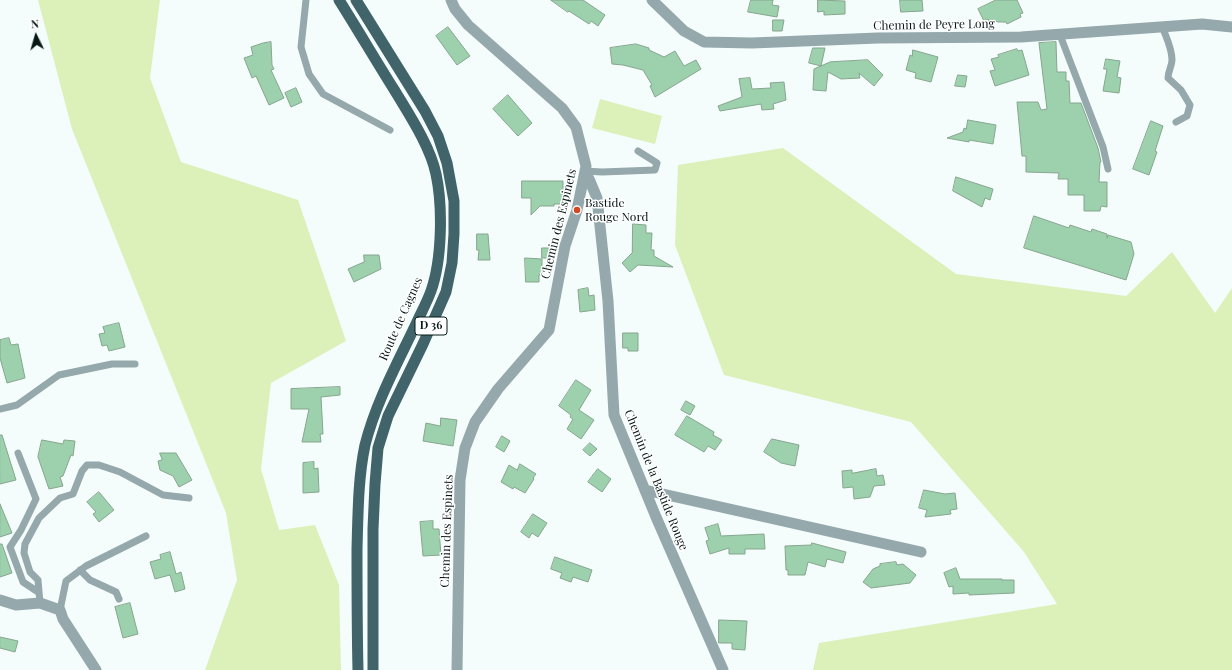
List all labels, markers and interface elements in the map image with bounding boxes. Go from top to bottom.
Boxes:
north arrow [16,16,56,56]
text: N [30,16,40,31]
street label: Chemin de Peyre Long [873,17,995,33]
street label: Chemin des Espinets [538,167,580,281]
place label: Bastide Rouge Nord [585,196,649,224]
marker: Bastide Rouge Nord [572,205,582,215]
street label: Route de Cagnes [376,275,426,363]
road number: D 36 [415,317,447,335]
street label: Chemin de la Bastide Rouge [621,408,691,552]
street label: Chemin des Espinets [438,474,456,588]

